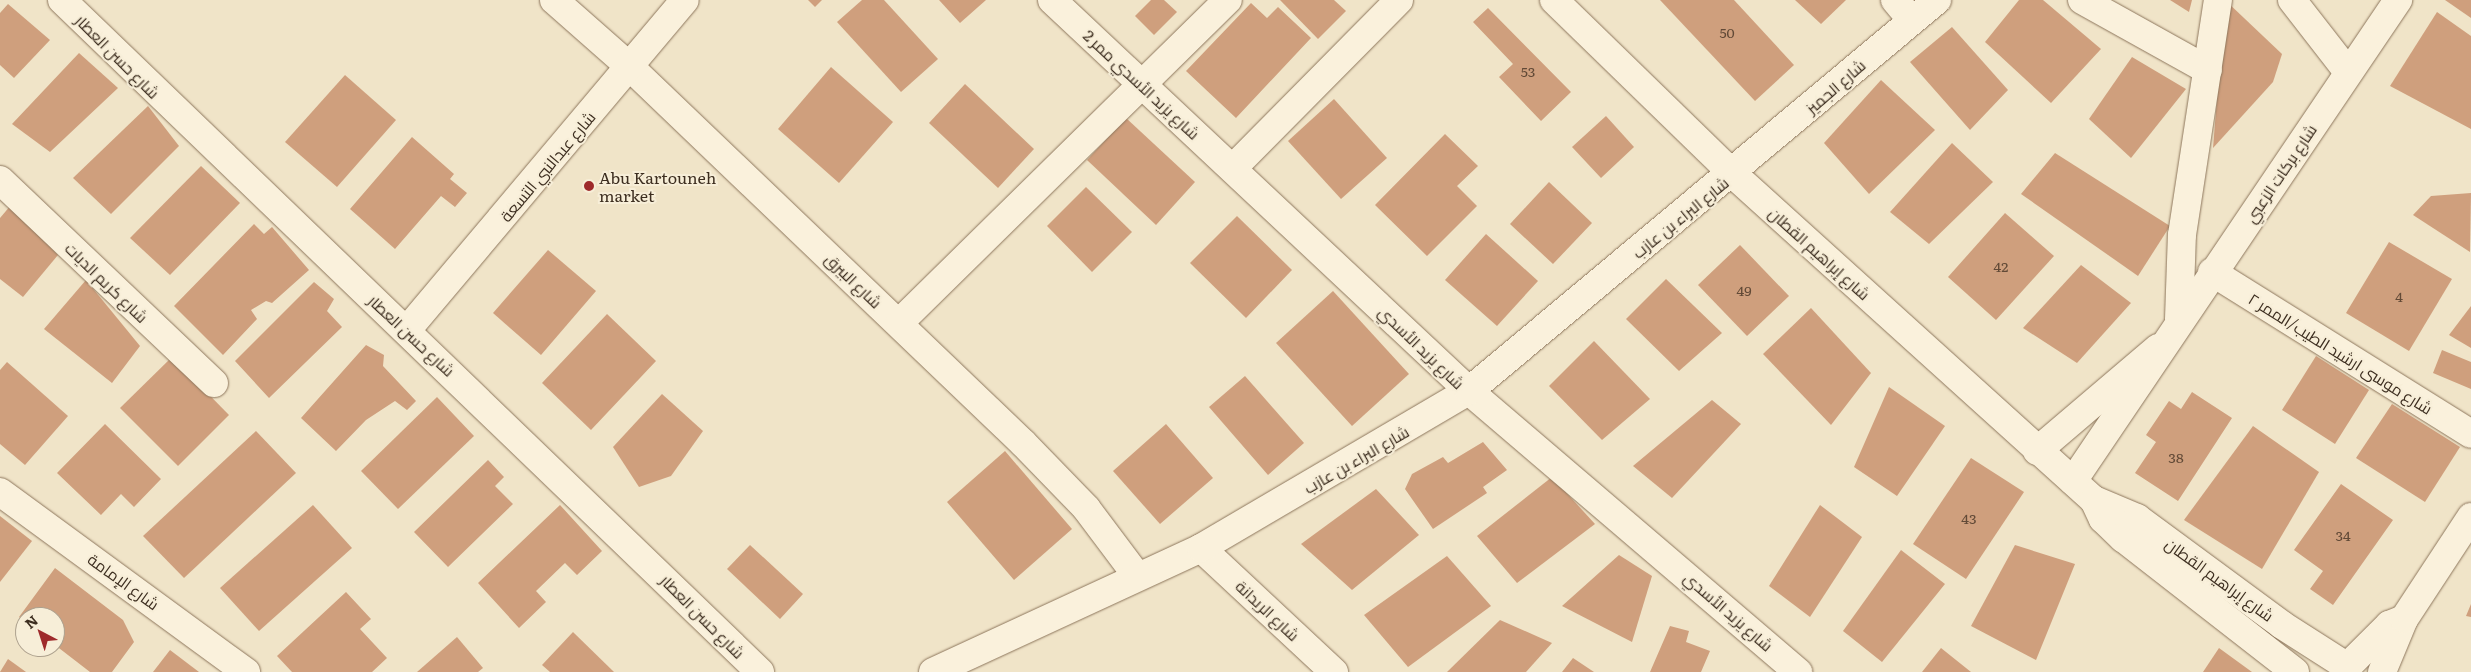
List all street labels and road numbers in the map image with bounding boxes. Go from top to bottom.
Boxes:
street label: شارع حسن العطار [72,10,164,102]
street label: شارع يزيد الأسدي ممر 2 [1080,25,1204,143]
street label: شارع الجميز [1801,55,1869,117]
street label: شارع عبدالنبي التسعة [495,107,599,225]
street label: شارع بركات الزعبي [2240,120,2320,226]
street label: شارع البراء بن عازب [1628,172,1732,262]
street label: شارع إبراهيم القطان [1766,203,1874,303]
street label: شارع كريم الديات [62,238,152,326]
street label: شارع البيرق [822,248,886,312]
street label: شارع موسى ارشيد الطيب/الممر ٢ [2246,288,2436,418]
street label: شارع حسن العطار [365,290,459,380]
street label: شارع يزيد الأسدي [1375,301,1469,393]
street label: شارع البراء بن عازب [1300,421,1412,497]
street label: شارع إبراهيم القطان [2162,533,2278,625]
street label: شارع الإمامة [85,549,163,613]
street label: شارع يزيد الأسدي [1681,567,1777,655]
street label: شارع حسن العطار [657,570,749,662]
street label: شارع الريدانة [1232,576,1304,644]

